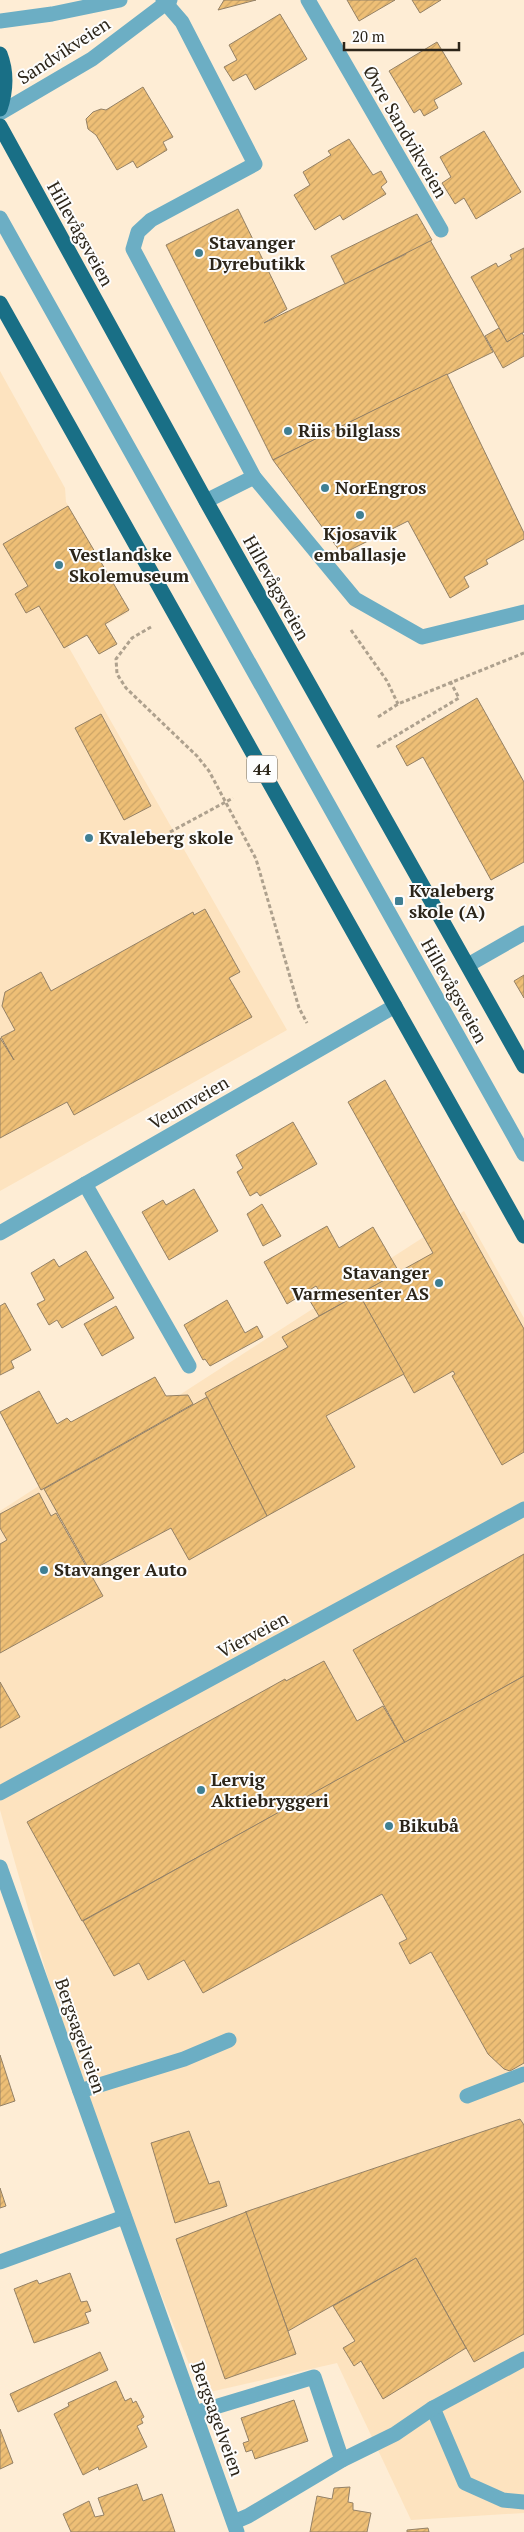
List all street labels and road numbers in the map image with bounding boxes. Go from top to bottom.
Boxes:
street label: Sandvikveien [12,11,115,89]
street label: Øvre Sandvikveien [358,61,454,202]
street label: Hillevågsveien [42,177,120,291]
street label: Hillevågsveien [238,531,316,645]
road number: 44 [247,756,277,782]
street label: Hillevågsveien [416,934,494,1048]
street label: Veumveien [144,1069,233,1135]
street label: Vierveien [213,1605,292,1663]
street label: Bergsagelveien [50,1975,112,2097]
street label: Bergsagelveien [186,2358,250,2480]

